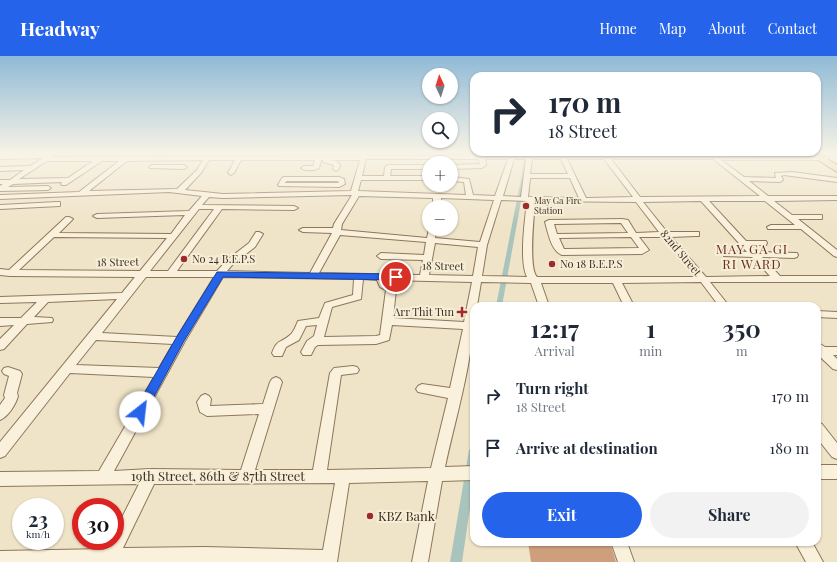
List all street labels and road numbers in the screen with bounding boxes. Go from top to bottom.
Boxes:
street label: 82nd Street [658,226,705,279]
street label: 18 Street [97,254,139,269]
street label: 18 Street [422,258,464,273]
street label: 19th Street, 86th & 87th Street [131,467,305,484]

